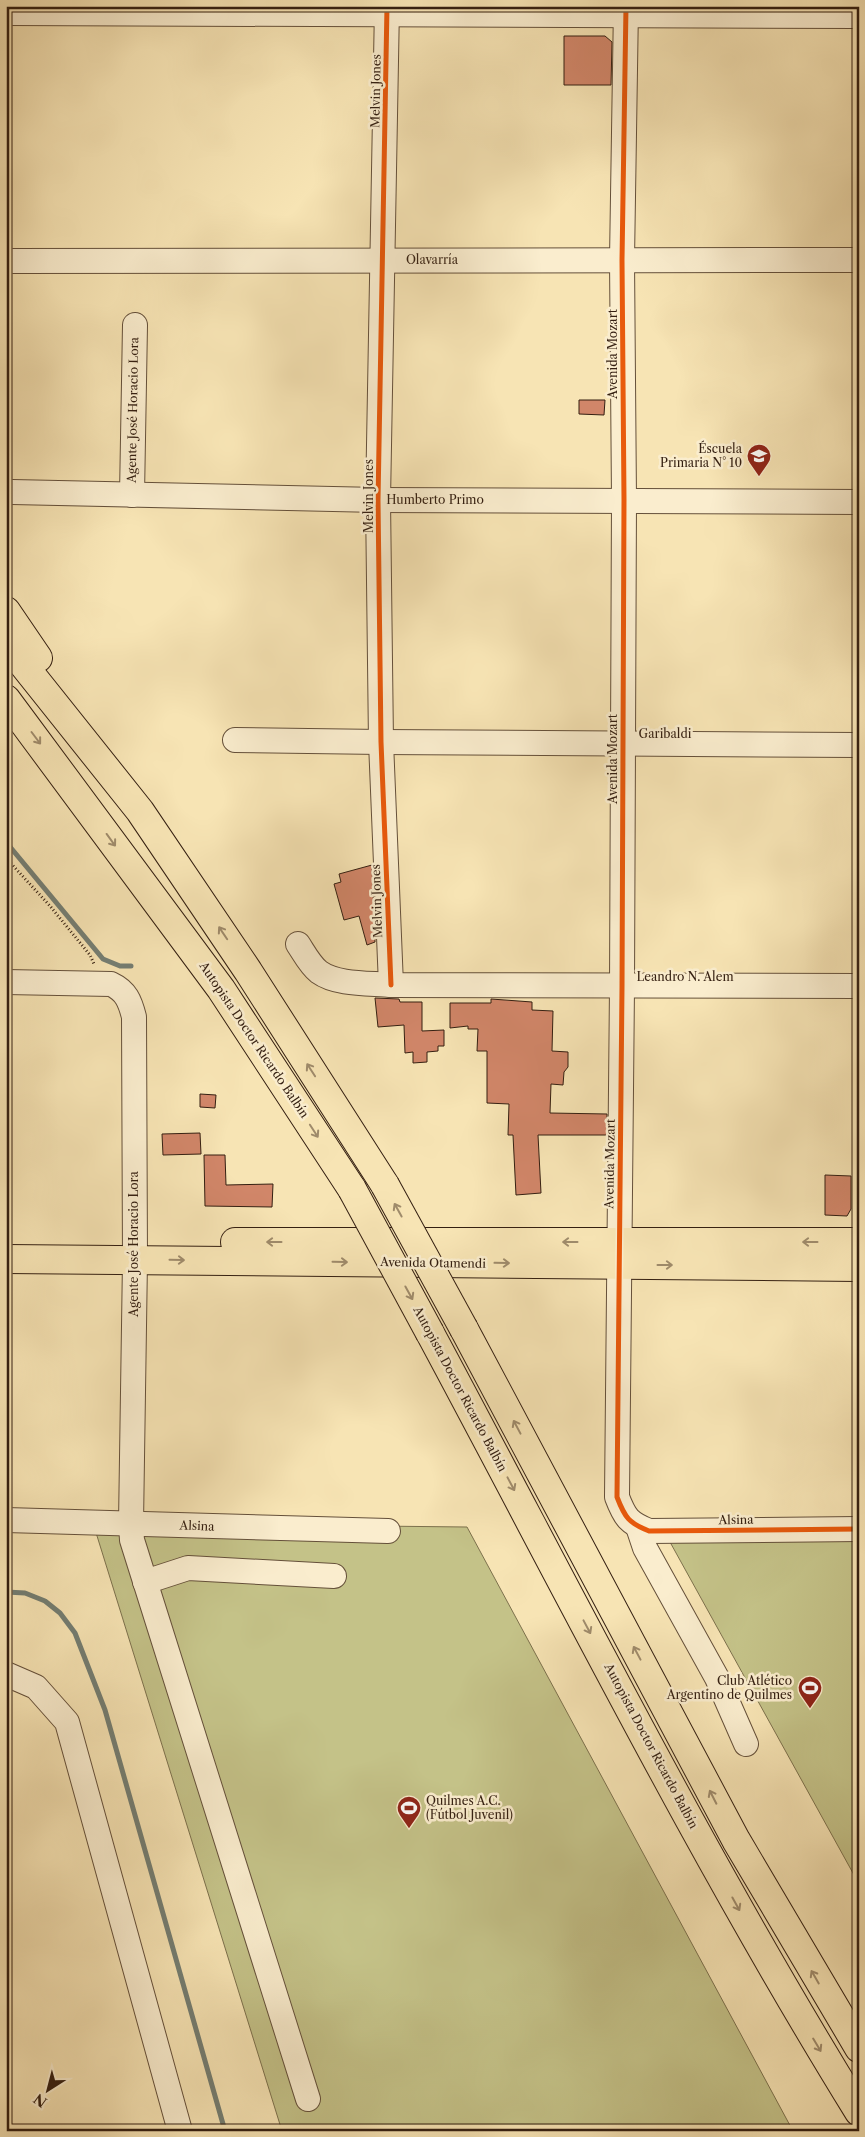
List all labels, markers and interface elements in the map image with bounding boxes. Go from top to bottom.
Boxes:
street label: Melvin Jones [367,54,384,128]
street label: Olavarría [406,252,459,267]
street label: Avenida Mozart [605,308,620,400]
street label: Agente José Horacio Lora [124,336,141,484]
place label: Éscuela Primaria N° 10 [660,440,743,470]
school or university icon: Éscuela Primaria N° 10 [746,443,772,477]
street label: Melvin Jones [361,459,376,533]
street label: Humberto Primo [386,492,484,507]
street label: Avenida Mozart [605,713,620,805]
street label: Garibaldi [639,726,692,741]
one-way arrow [30,731,41,744]
one-way arrow [106,833,116,847]
street label: Melvin Jones [368,864,385,938]
one-way arrow [218,927,228,941]
street label: Autopista Doctor Ricardo Balbín [196,958,313,1121]
street label: Leandro N. Alem [636,969,734,984]
one-way arrow [306,1063,316,1077]
street label: Avenida Mozart [601,1118,618,1210]
one-way arrow [309,1124,319,1138]
street label: Agente José Horacio Lora [126,1170,141,1318]
one-way arrow [393,1203,403,1217]
one-way arrow [266,1237,282,1247]
one-way arrow [563,1237,579,1247]
one-way arrow [802,1237,818,1247]
street label: Avenida Otamendi [379,1254,486,1271]
one-way arrow [169,1255,185,1265]
one-way arrow [332,1257,348,1267]
one-way arrow [494,1258,510,1268]
one-way arrow [656,1260,673,1270]
one-way arrow [404,1286,414,1301]
street label: Autopista Doctor Ricardo Balbín [410,1303,511,1474]
one-way arrow [512,1420,522,1435]
one-way arrow [507,1476,516,1491]
street label: Alsina [717,1512,754,1527]
street label: Alsina [178,1517,216,1534]
one-way arrow [583,1620,593,1634]
one-way arrow [632,1646,642,1661]
street label: Autopista Doctor Ricardo Balbín [601,1660,702,1831]
place label: Club Atlético Argentino de Quilmes [666,1673,792,1702]
sports icon: Club Atlético Argentino de Quilmes [797,1675,823,1709]
one-way arrow [708,1790,717,1805]
place label: Quilmes A.C. (Fútbol Juvenil) [426,1793,513,1822]
sports icon: Quilmes A.C. (Fútbol Juvenil) [396,1795,422,1829]
one-way arrow [731,1897,741,1912]
one-way arrow [810,1970,820,1984]
one-way arrow [813,2037,823,2051]
north arrow [22,2064,72,2114]
text: N [30,2090,51,2111]

